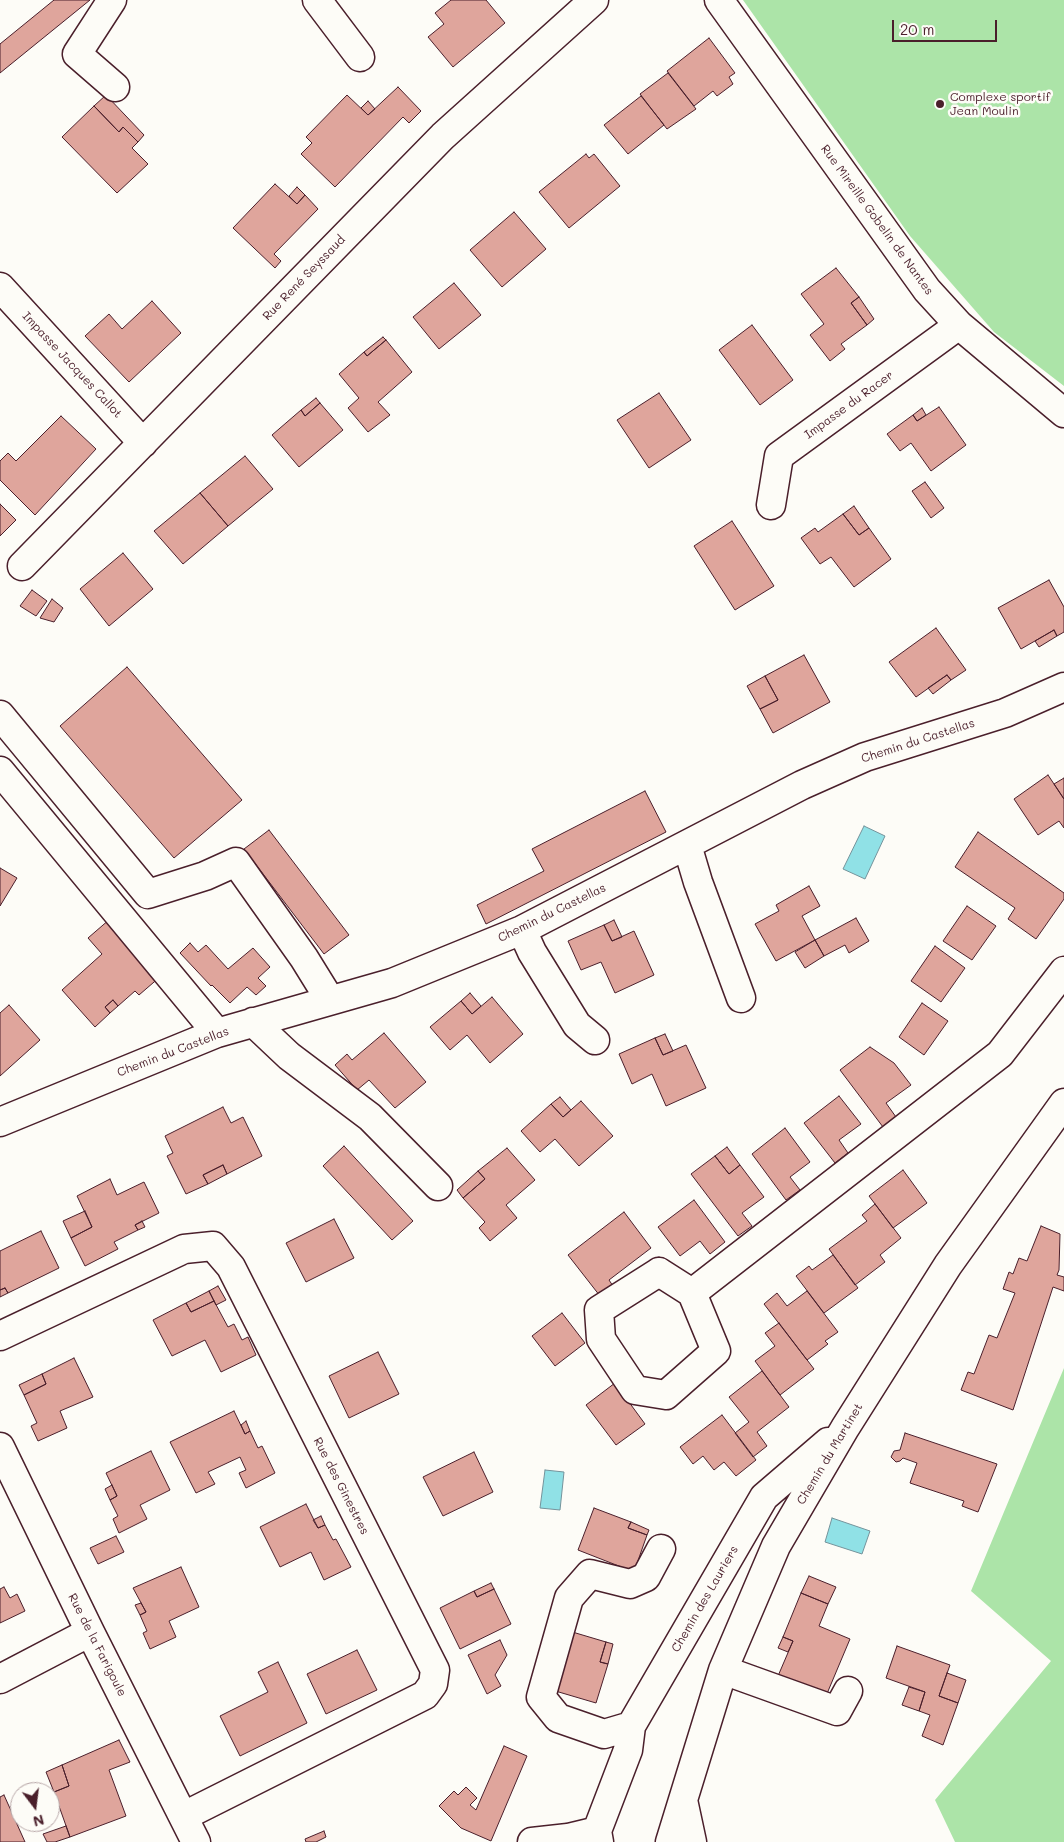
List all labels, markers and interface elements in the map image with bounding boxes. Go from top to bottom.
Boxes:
scale bar [894,10,999,42]
text: 20 m [900,19,934,39]
place label: Complexe sportif Jean Moulin [950,90,1050,118]
marker: Complexe sportif Jean Moulin [934,98,946,110]
street label: Rue Mireille Gobelin de Nantes [818,142,936,298]
street label: Rue René Seyssaud [260,233,348,323]
street label: Impasse Jacques Callot [19,309,125,421]
street label: Impasse du Racer [802,368,896,442]
street label: Chemin du Castellas [859,716,977,766]
street label: Chemin du Castellas [496,881,608,945]
street label: Chemin du Castellas [115,1024,231,1080]
street label: Chemin du Martinet [794,1401,866,1507]
street label: Rue des Ginestres [310,1435,372,1537]
street label: Chemin des Lauriers [669,1543,741,1655]
street label: Rue de la Farigoule [65,1591,129,1699]
north arrow [10,1782,60,1832]
text: N [31,1810,46,1832]

